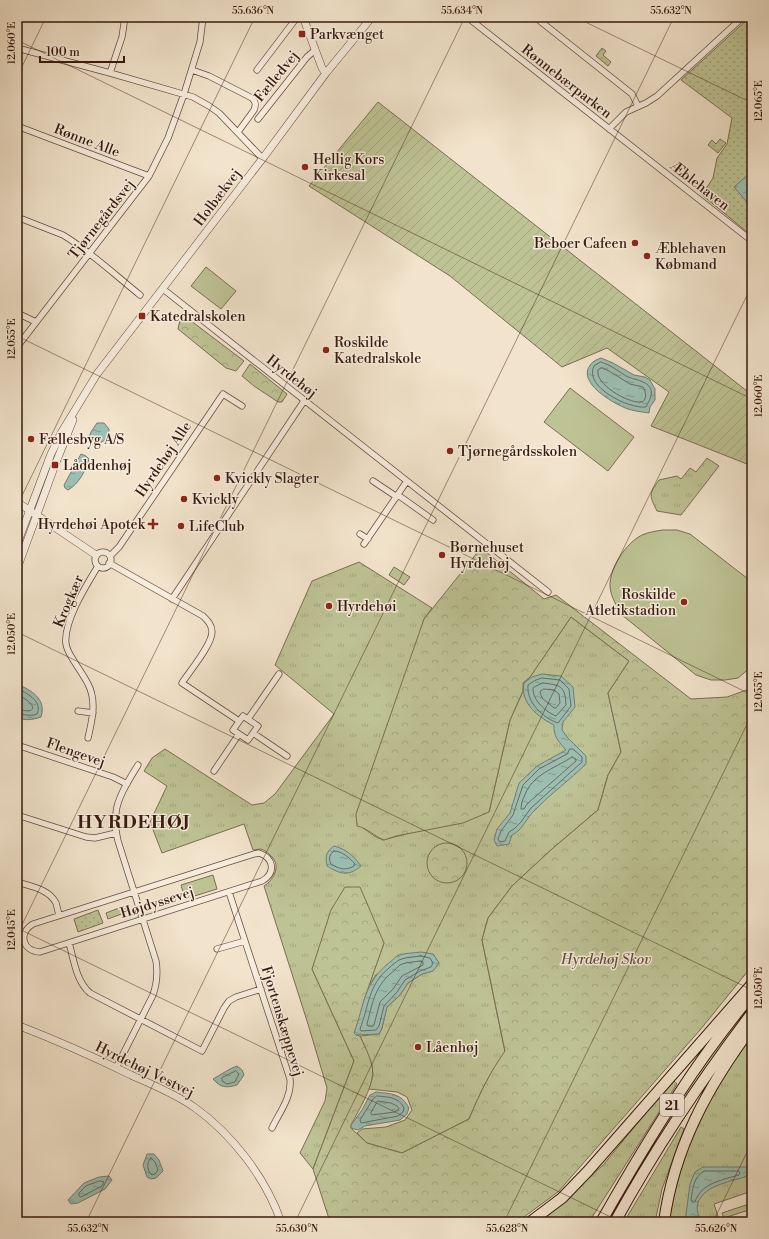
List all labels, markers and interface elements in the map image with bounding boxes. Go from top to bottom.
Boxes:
text: 55.636°N [232,5,275,17]
text: 55.634°N [441,5,484,17]
text: 55.632°N [650,5,692,17]
text: 12.060°E [6,22,18,64]
place label: Parkvænget [310,26,384,44]
marker: Parkvænget [297,29,307,39]
scale bar [40,38,124,64]
street label: Rønnebærparken [518,41,616,123]
text: 100 m [46,45,80,60]
street label: Fælledvej [251,47,303,106]
text: 12.065°E [753,80,765,122]
street label: Rønne Alle [51,120,122,162]
place label: Hellig Kors Kirkesal [313,151,384,185]
street label: Æblehaven [666,157,734,215]
marker: Hellig Kors Kirkesal [300,162,310,172]
street label: Holbækvej [190,165,245,230]
street label: Tjørnegårdsvej [65,176,139,263]
place label: Beboer Cafeen [533,235,628,253]
marker: Beboer Cafeen [630,238,640,248]
place label: Æblehaven Købmand [655,240,727,274]
marker: Æblehaven Købmand [642,251,652,261]
place label: Katedralskolen [150,308,246,326]
marker: Katedralskolen [137,311,147,321]
text: 12.055°E [6,319,18,359]
place label: Roskilde Katedralskole [334,334,421,368]
marker: Roskilde Katedralskole [321,345,331,355]
street label: Hyrdehøj [262,351,320,402]
text: 12.060°E [753,375,765,417]
street label: Hyrdehøj Alle [132,418,196,501]
place label: Fællesbyg A/S [39,431,124,449]
marker: Fællesbyg A/S [26,434,36,444]
place label: Tjørnegårdsskolen [458,443,578,461]
marker: Tjørnegårdsskolen [445,446,455,456]
place label: Låddenhøj [63,457,132,475]
marker: Låddenhøj [50,460,60,470]
place label: Kvickly Slagter [225,470,319,488]
marker: Kvickly Slagter [212,473,222,483]
place label: Kvickly [192,491,239,509]
marker: Kvickly [179,494,189,504]
place label: Hyrdehøi Apotek [38,516,146,534]
place label: LifeClub [189,518,244,536]
marker: Hyrdehøi Apotek [148,519,158,529]
marker: LifeClub [176,521,186,531]
place label: Børnehuset Hyrdehøj [449,539,524,573]
marker: Børnehuset Hyrdehøj [437,550,447,560]
street label: Krogkær [50,572,88,630]
place label: Roskilde Atletikstadion [584,586,677,620]
marker: Roskilde Atletikstadion [679,597,689,607]
place label: Hyrdehøi [337,598,397,616]
marker: Hyrdehøi [324,601,334,611]
text: 12.050°E [6,613,18,655]
text: 12.055°E [753,672,765,712]
street label: Flengevej [44,734,108,771]
district label: HYRDEHØJ [77,811,191,834]
street label: Højdyssevej [118,883,196,923]
text: 12.045°E [6,909,18,951]
park label: Hyrdehøj Skov [560,951,651,969]
street label: Fjortenskæppevej [257,964,307,1079]
text: 12.050°E [753,967,765,1009]
street label: Hyrdehøj Vestvej [92,1038,197,1102]
place label: Låenhøj [426,1039,479,1057]
marker: Låenhøj [413,1042,423,1052]
road number: 21 [660,1094,684,1116]
text: 55.632°N [67,1223,109,1235]
text: 55.630°N [276,1223,319,1235]
text: 55.628°N [486,1223,529,1235]
text: 55.626°N [695,1223,738,1235]

